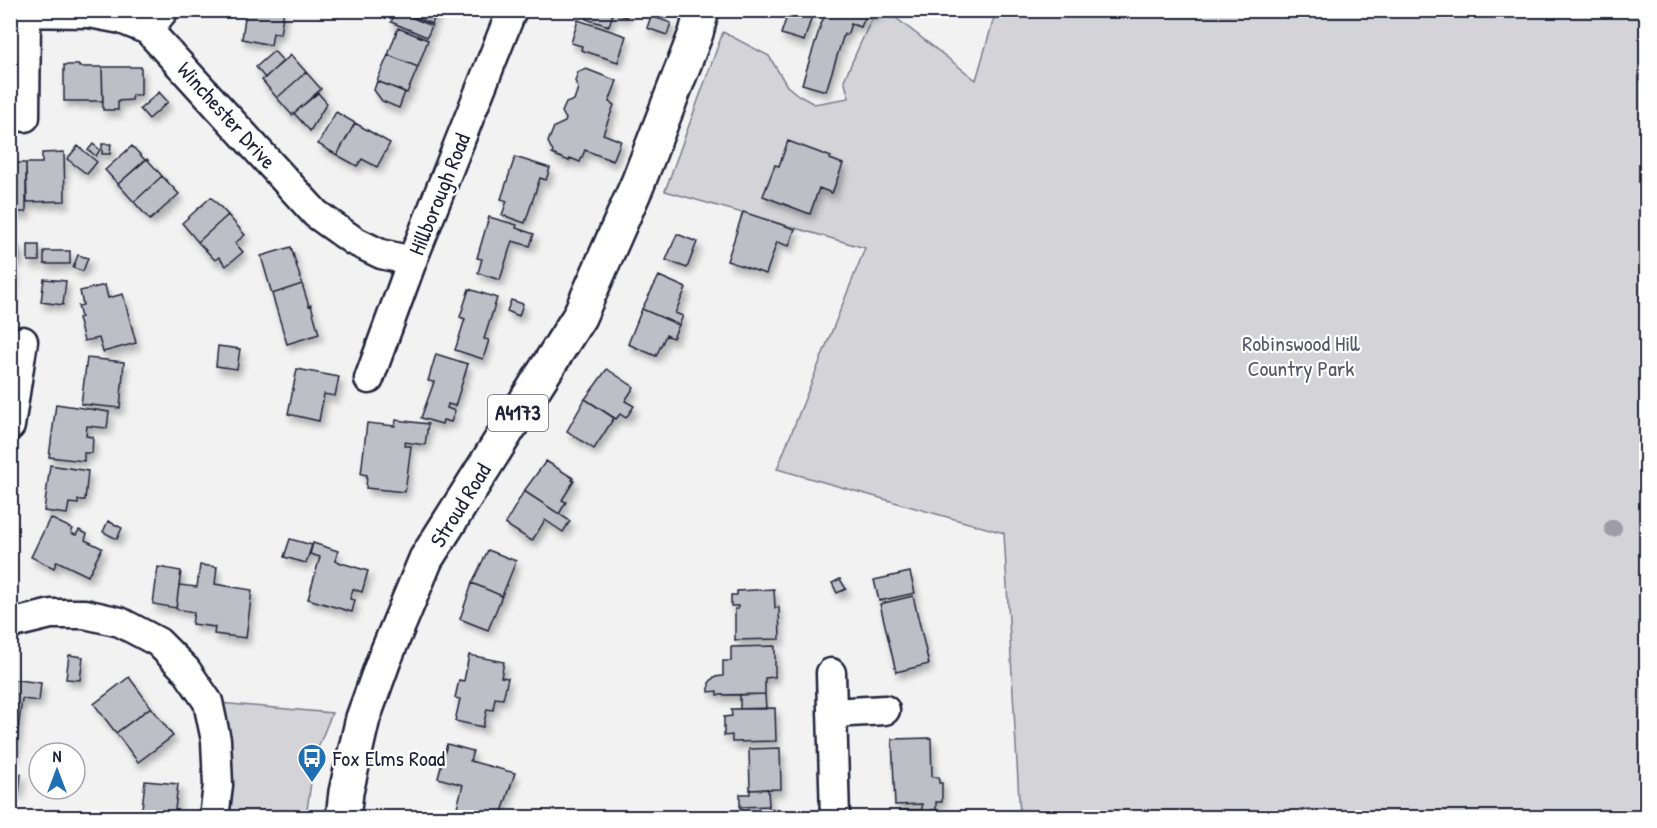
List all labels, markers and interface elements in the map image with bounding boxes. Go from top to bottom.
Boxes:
street label: Winchester Drive [171,55,283,175]
street label: Hillborough Road [401,128,477,259]
park label: Robinswood Hill Country Park [1242,328,1360,383]
road number: A4173 [488,395,548,431]
street label: Stroud Road [423,457,498,553]
north arrow [27,741,87,801]
bus stop icon: Fox Elms Road [296,742,328,784]
place label: Fox Elms Road [332,743,446,773]
text: N [53,745,62,767]

